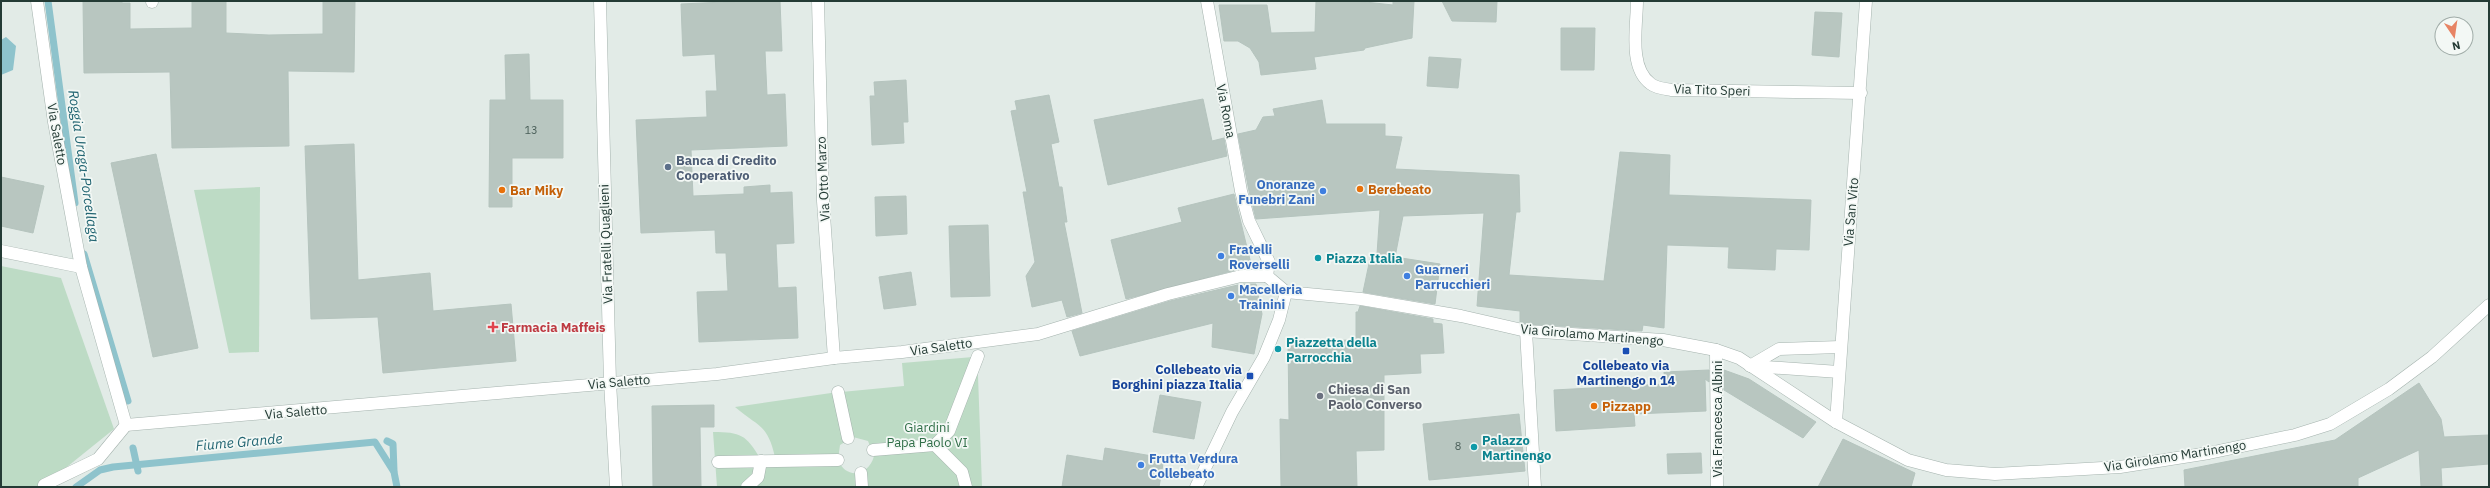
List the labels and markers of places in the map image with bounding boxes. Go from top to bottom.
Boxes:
place label: Banca di Credito Cooperativo [676,152,777,184]
marker: Banca di Credito Cooperativo [663,162,673,172]
place label: Onoranze Funebri Zani [1238,176,1315,208]
place label: Berebeato [1368,181,1431,198]
place label: Bar Miky [510,182,563,199]
marker: Berebeato [1355,184,1365,194]
marker: Bar Miky [497,185,507,195]
marker: Onoranze Funebri Zani [1318,186,1328,196]
place label: Fratelli Roverselli [1229,241,1290,273]
place label: Piazza Italia [1326,250,1403,267]
marker: Fratelli Roverselli [1216,251,1226,261]
marker: Piazza Italia [1313,253,1323,263]
place label: Guarneri Parrucchieri [1415,261,1490,293]
marker: Guarneri Parrucchieri [1402,271,1412,281]
place label: Macelleria Trainini [1239,281,1302,313]
marker: Macelleria Trainini [1226,291,1236,301]
place label: Farmacia Maffeis [501,319,606,336]
marker: Farmacia Maffeis [488,322,498,332]
place label: Piazzetta della Parrocchia [1286,334,1377,366]
marker: Piazzetta della Parrocchia [1273,344,1283,354]
marker: Collebeato via Martinengo n 14 [1621,346,1631,356]
place label: Collebeato via Martinengo n 14 [1577,357,1676,389]
place label: Collebeato via Borghini piazza Italia [1112,361,1242,393]
marker: Collebeato via Borghini piazza Italia [1245,371,1255,381]
place label: Chiesa di San Paolo Converso [1328,381,1422,413]
marker: Chiesa di San Paolo Converso [1315,391,1325,401]
place label: Pizzapp [1602,398,1651,415]
marker: Pizzapp [1589,401,1599,411]
place label: Palazzo Martinengo [1482,432,1551,464]
marker: Palazzo Martinengo [1469,442,1479,452]
place label: Frutta Verdura Collebeato [1149,450,1238,482]
marker: Frutta Verdura Collebeato [1136,460,1146,470]

